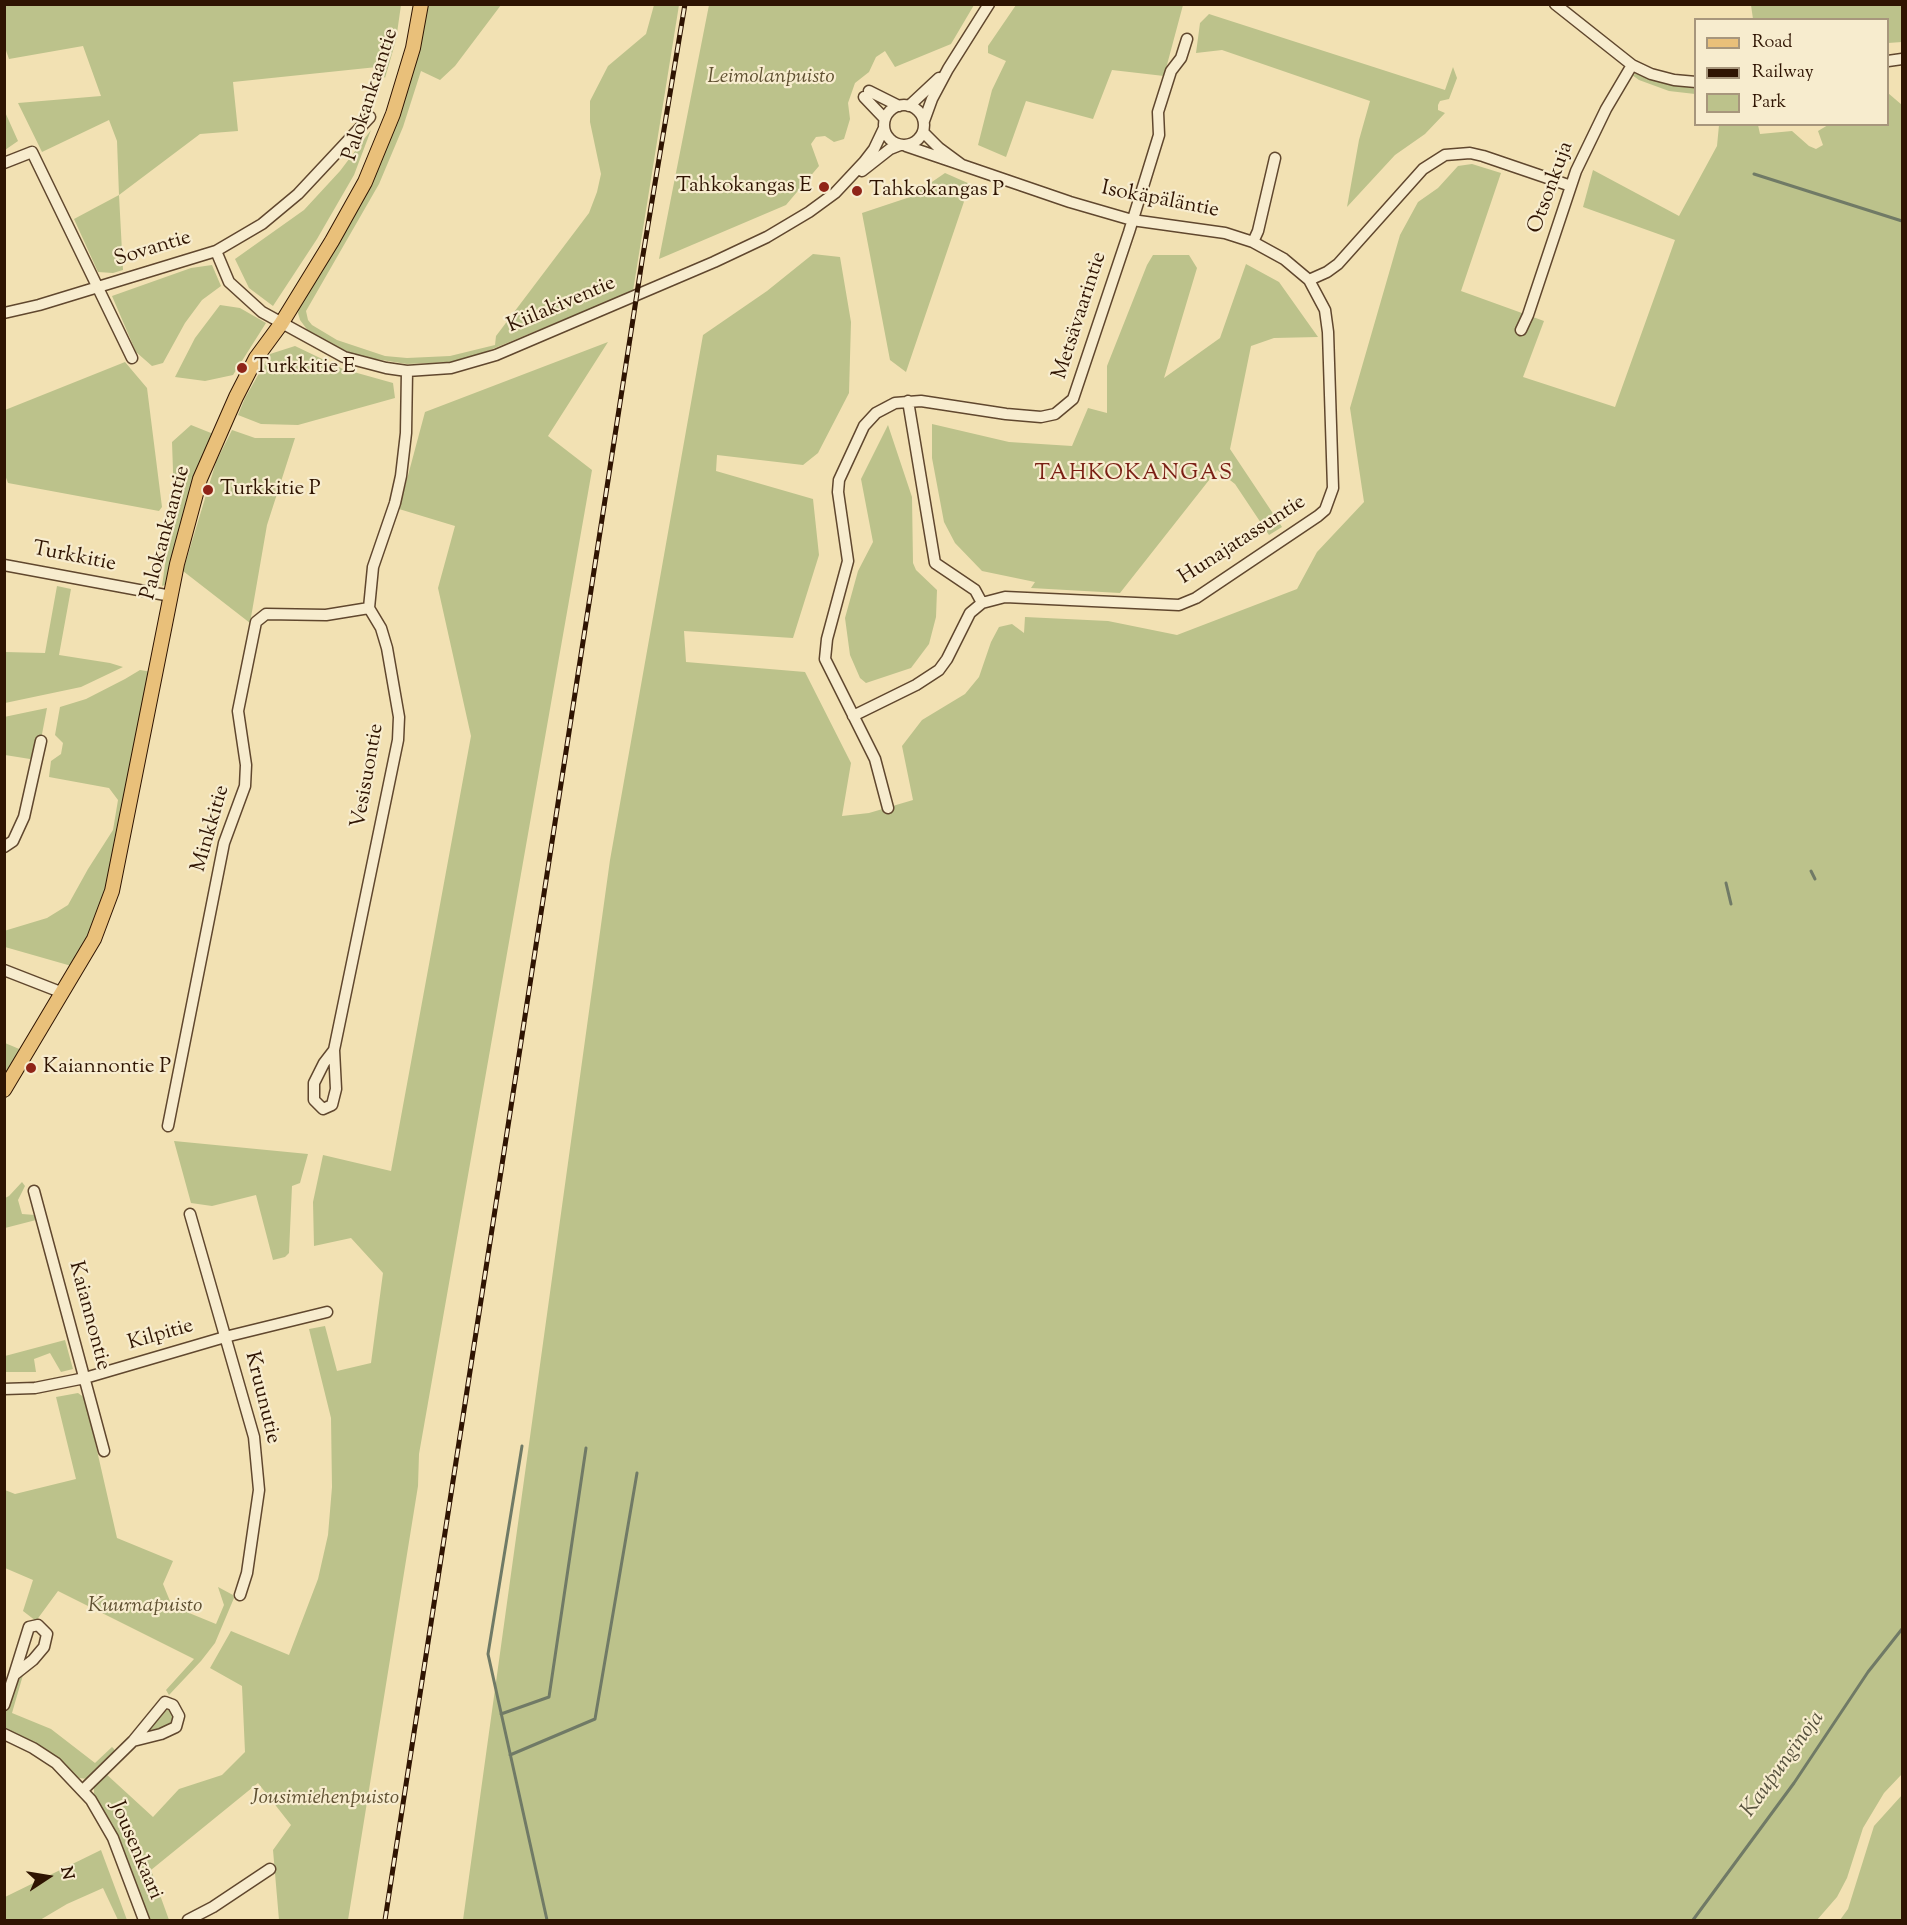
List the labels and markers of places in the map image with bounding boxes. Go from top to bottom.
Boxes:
place label: Tahkokangas E [676,174,812,200]
place label: Tahkokangas P [869,178,1004,204]
marker: Tahkokangas E [817,180,831,194]
marker: Tahkokangas P [850,184,864,198]
place label: Turkkitie E [254,355,356,381]
marker: Turkkitie E [235,361,249,375]
place label: Turkkitie P [220,477,321,503]
marker: Turkkitie P [201,483,215,497]
place label: Kaiannontie P [43,1055,171,1081]
marker: Kaiannontie P [24,1061,38,1075]

